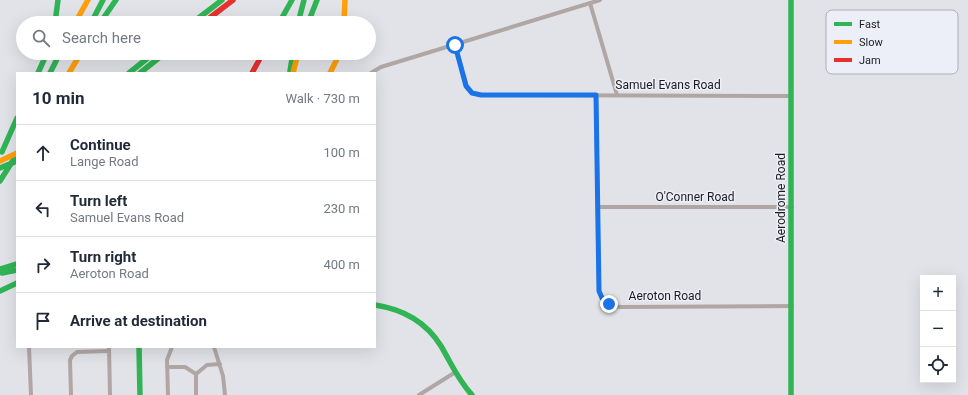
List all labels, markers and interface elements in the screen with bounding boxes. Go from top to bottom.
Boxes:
legend [826,10,958,74]
search box [16,16,376,60]
text: Fast [859,18,881,31]
icon: search [30,27,52,49]
text: Search here [62,29,141,47]
route start [446,36,464,54]
text: Slow [859,36,883,49]
text: Jam [859,54,881,67]
street label: Samuel Evans Road [615,78,721,92]
text: 10 min [32,88,85,108]
text: Walk · 730 m [285,91,360,106]
text: Continue [70,136,131,154]
icon: ahead [32,142,54,164]
text: 100 m [323,145,360,160]
street label: Aerodrome Road [774,153,788,243]
text: Lange Road [70,154,139,169]
street label: O'Conner Road [655,190,735,204]
text: Turn left [70,192,127,210]
icon: left [32,198,54,220]
text: 230 m [323,201,360,216]
text: Samuel Evans Road [70,210,184,225]
text: Turn right [70,248,136,266]
icon: right [32,254,54,276]
text: 400 m [323,257,360,272]
text: Aeroton Road [70,266,149,281]
map controls [920,275,956,383]
button: + [920,275,956,311]
street label: Aeroton Road [629,289,701,303]
route end [600,295,618,313]
icon: arrive [32,310,54,332]
button: − [920,311,956,347]
text: Arrive at destination [70,312,207,330]
button: locate [920,347,956,383]

